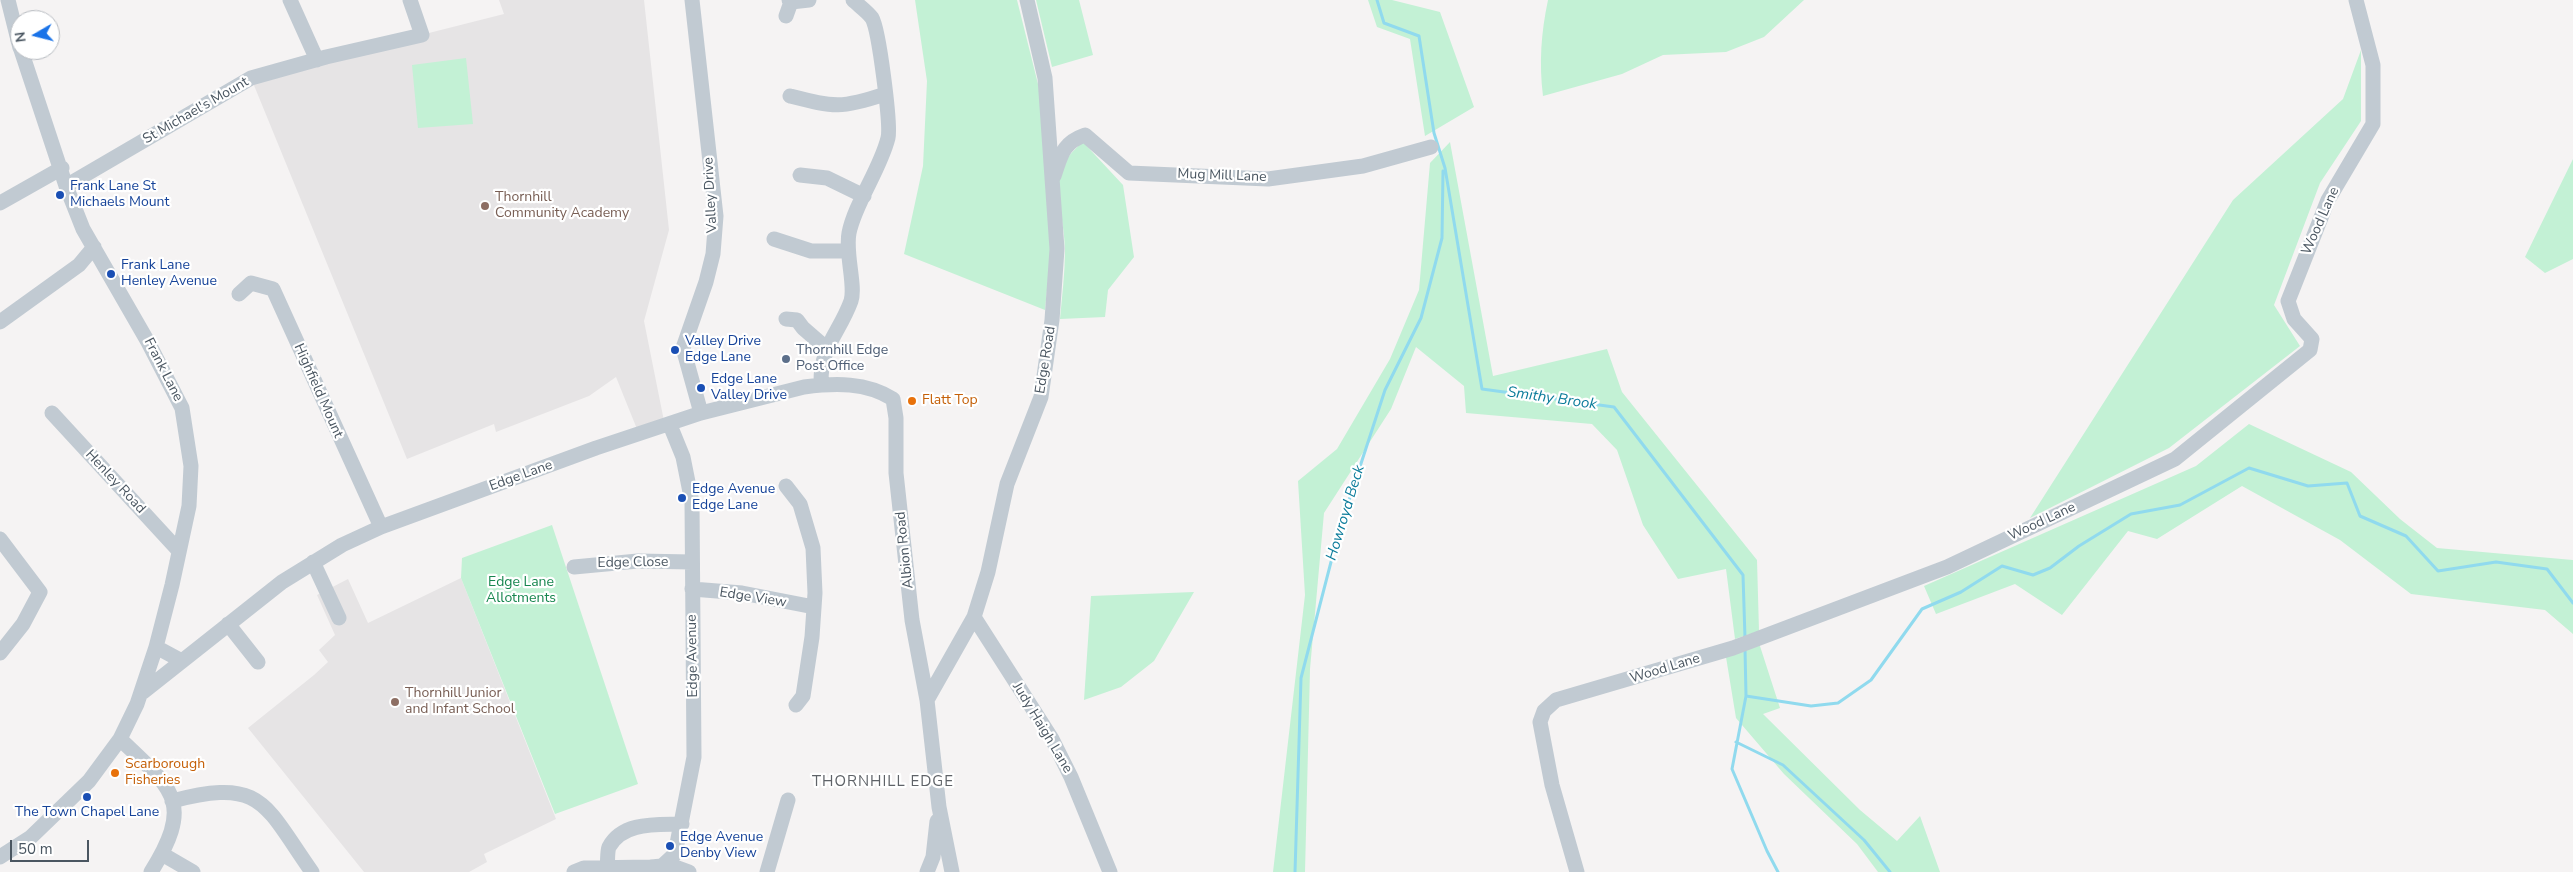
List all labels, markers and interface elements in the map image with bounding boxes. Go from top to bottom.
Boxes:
north arrow [10,10,60,60]
text: N [11,31,31,44]
street label: St Michael's Mount [140,74,252,148]
street label: Valley Drive [701,157,721,233]
street label: Mug Mill Lane [1177,166,1267,186]
place label: Frank Lane St Michaels Mount [70,179,169,212]
street label: Wood Lane [2299,185,2343,257]
marker: Frank Lane St Michaels Mount [54,189,66,201]
place label: Thornhill Community Academy [495,190,629,222]
marker: Thornhill Community Academy [479,200,491,212]
place label: Frank Lane Henley Avenue [121,258,217,290]
marker: Frank Lane Henley Avenue [105,268,117,280]
street label: Edge Road [1032,325,1060,395]
place label: Valley Drive Edge Lane [685,334,761,367]
street label: Frank Lane [140,336,186,404]
street label: Highfield Mount [290,341,346,441]
place label: Thornhill Edge Post Office [796,343,888,376]
marker: Valley Drive Edge Lane [669,344,681,356]
marker: Thornhill Edge Post Office [780,353,792,365]
place label: Edge Lane Valley Drive [711,372,787,404]
marker: Edge Lane Valley Drive [695,382,707,394]
water label: Smithy Brook [1506,384,1598,414]
place label: Flatt Top [922,393,978,409]
marker: Flatt Top [906,395,918,407]
street label: Henley Road [81,447,149,517]
street label: Edge Lane [487,457,555,495]
water label: Howroyd Beck [1323,463,1369,563]
place label: Edge Avenue Edge Lane [692,482,775,514]
marker: Edge Avenue Edge Lane [676,492,688,504]
street label: Wood Lane [2006,499,2078,545]
street label: Albion Road [893,511,917,589]
street label: Edge Close [597,554,669,572]
park label: Edge Lane Allotments [486,575,556,608]
street label: Edge View [718,584,788,612]
street label: Edge Avenue [684,614,702,698]
street label: Wood Lane [1628,650,1702,688]
street label: Judy Haigh Lane [1008,680,1076,776]
place label: Thornhill Junior and Infant School [405,686,515,719]
marker: Thornhill Junior and Infant School [389,696,401,708]
place label: Scarborough Fisheries [125,757,205,790]
marker: Scarborough Fisheries [109,767,121,779]
district label: THORNHILL EDGE [810,773,956,791]
marker: The Town Chapel Lane [81,791,93,803]
place label: The Town Chapel Lane [15,805,159,821]
scale bar [12,830,91,862]
place label: Edge Avenue Denby View [680,830,763,862]
text: 50 m [18,839,53,859]
marker: Edge Avenue Denby View [664,840,676,852]

